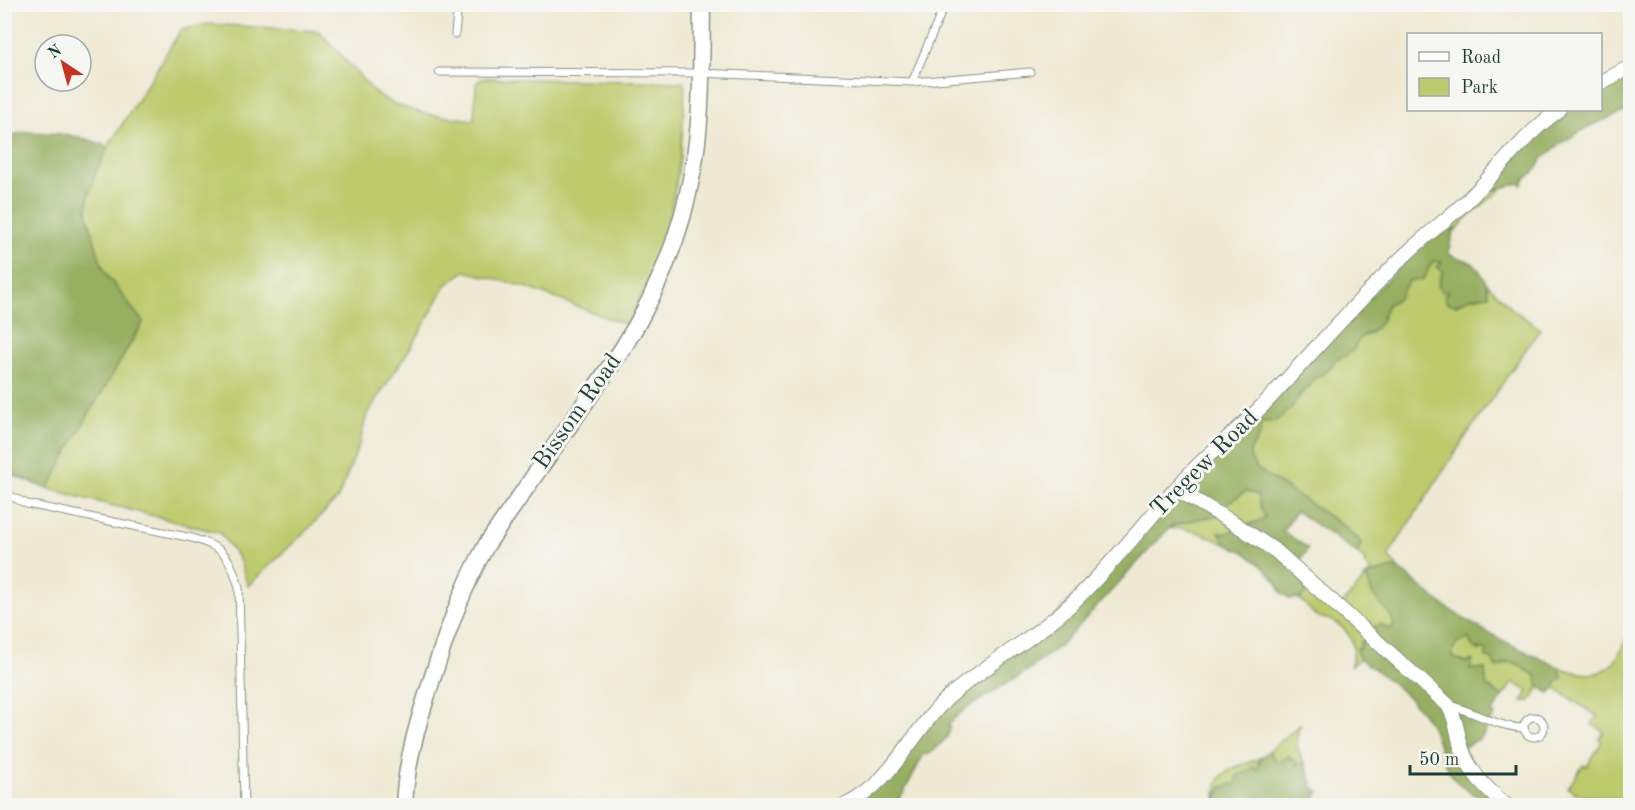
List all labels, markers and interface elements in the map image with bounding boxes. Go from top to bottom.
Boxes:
north arrow [33,33,93,93]
legend [1407,33,1602,111]
text: N [46,42,66,63]
text: Road [1461,49,1501,67]
text: Park [1461,79,1498,97]
street label: Bissom Road [529,350,627,474]
street label: Tregew Road [1147,406,1263,522]
scale bar [1410,738,1516,776]
text: 50 m [1419,751,1459,769]

